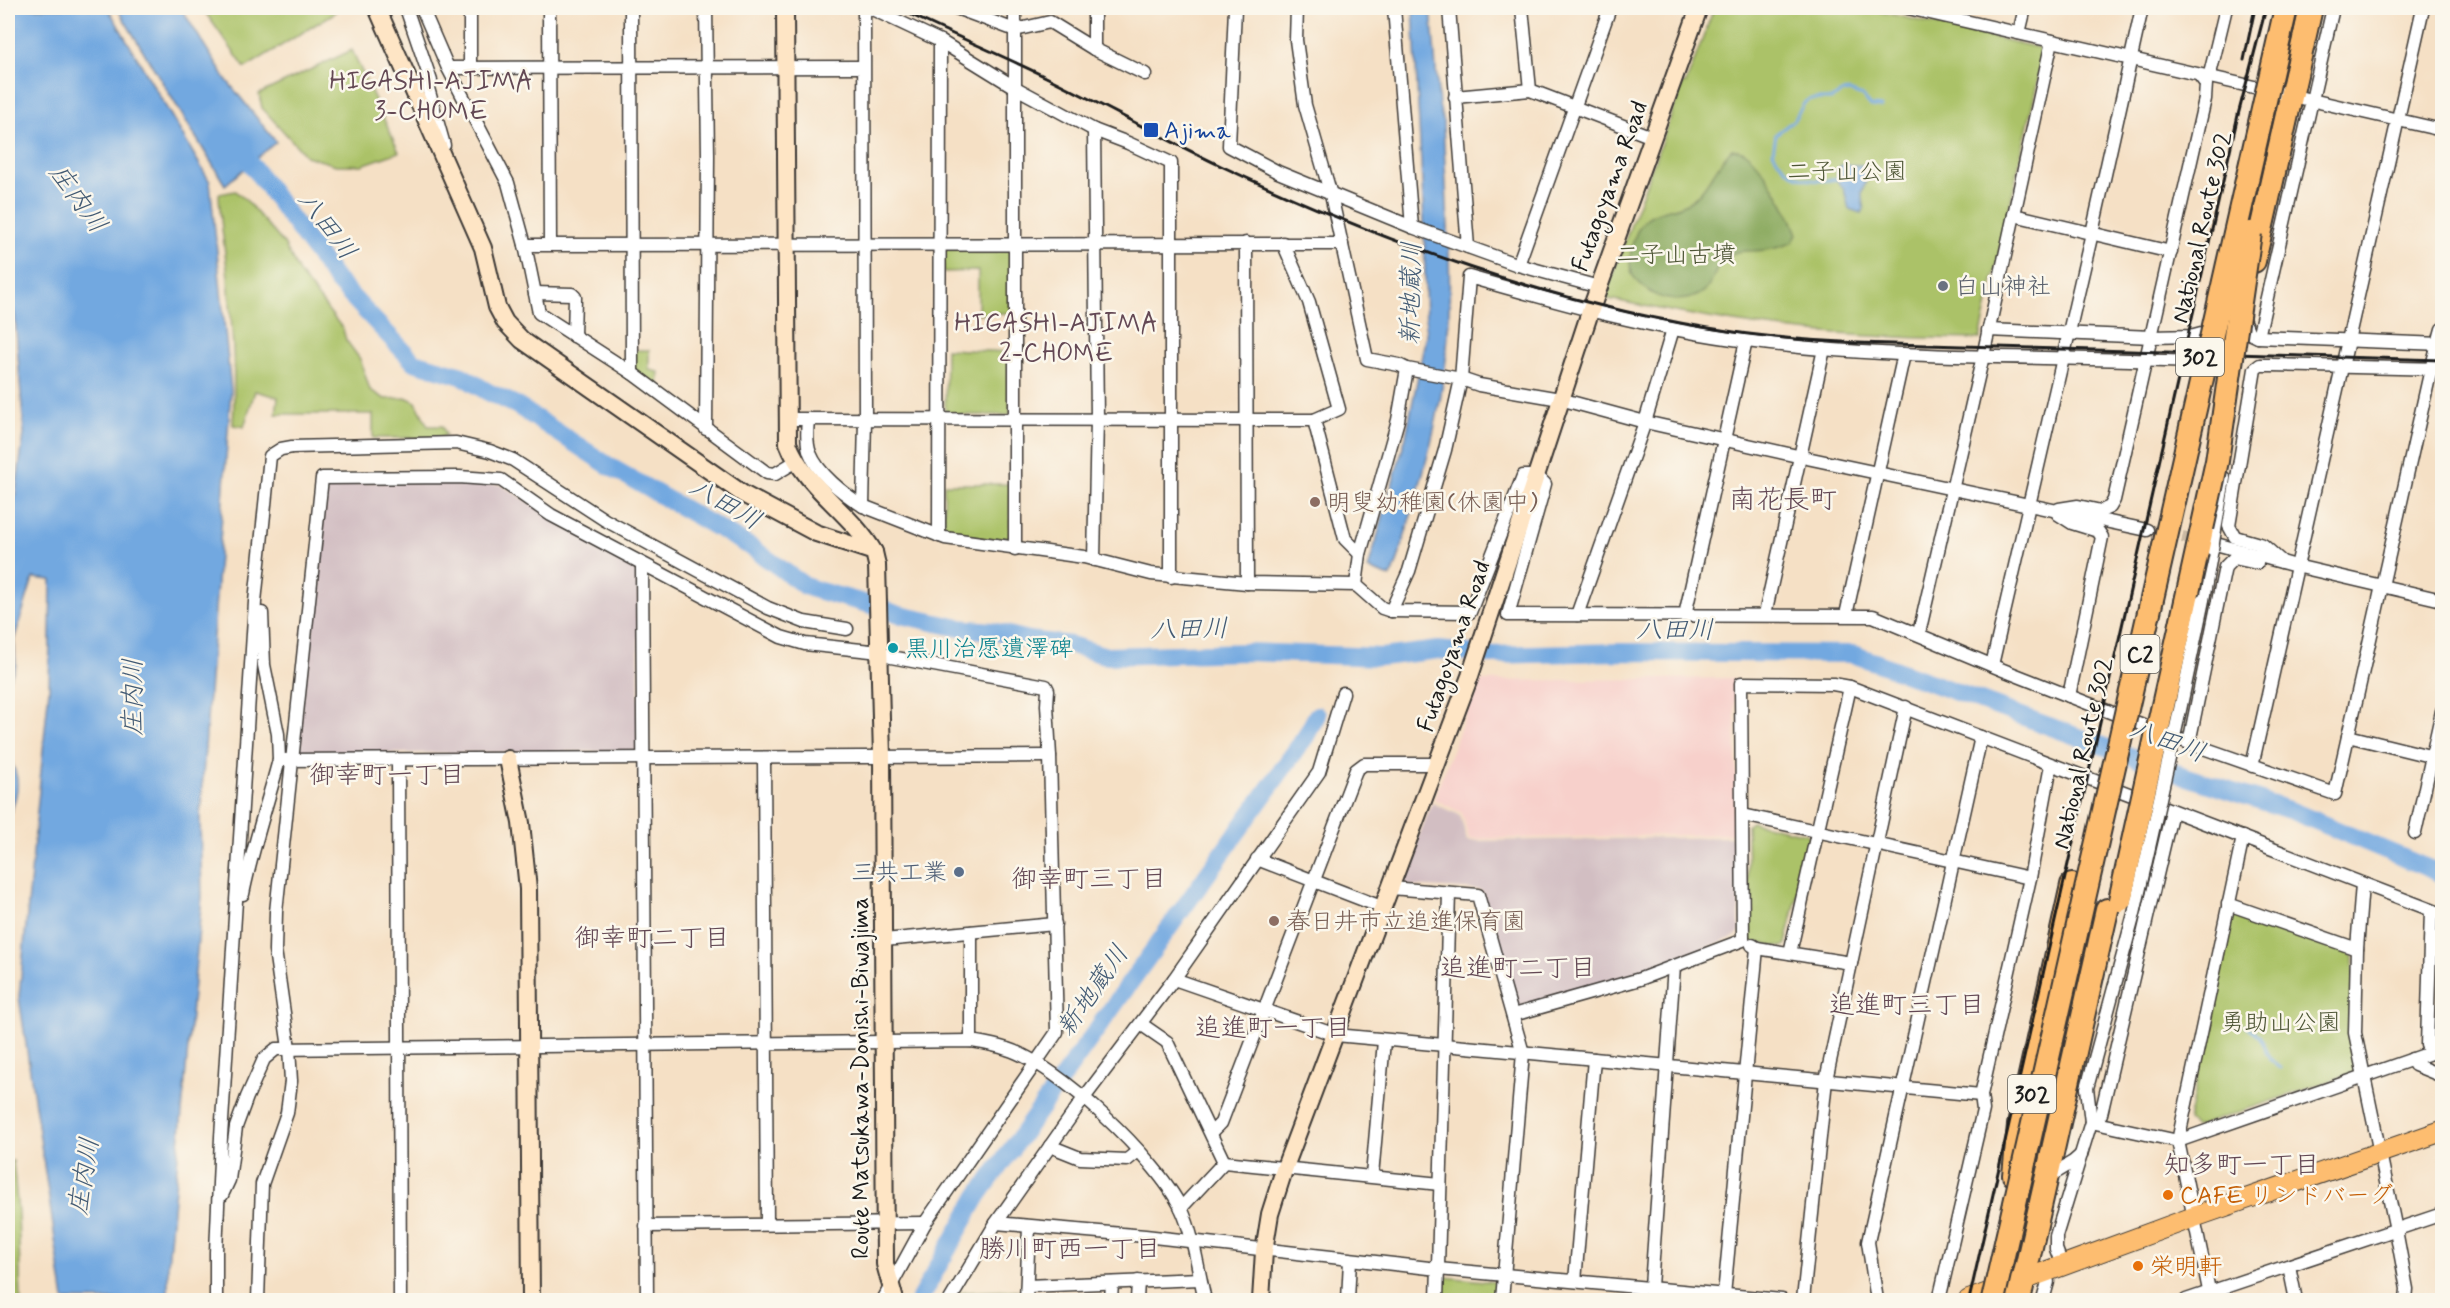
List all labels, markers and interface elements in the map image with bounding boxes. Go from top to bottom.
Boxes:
district label: HIGASHI-AJIMA 3-CHOME [329,65,533,129]
street label: Futagoyama Road [1565,97,1658,277]
place label: Ajima [1164,116,1231,147]
marker: Ajima [1142,121,1160,139]
street label: National Route 302 [2165,128,2240,326]
park label: 二子山公園 [1787,157,1907,188]
water label: 庄内川 [41,158,114,241]
water label: 八田川 [289,185,363,268]
park label: 二子山古墳 [1616,240,1736,271]
water label: 新地蔵川 [1394,241,1430,345]
place label: 白山神社 [1955,272,2051,303]
marker: 白山神社 [1936,279,1950,293]
district label: HIGASHI-AJIMA 2-CHOME [954,307,1158,371]
road number: 302 [2176,338,2224,376]
water label: 八田川 [683,471,767,539]
district label: 南花長町 [1729,483,1837,518]
place label: 明叟幼稚園(休園中) [1327,488,1538,519]
marker: 明叟幼稚園(休園中) [1308,495,1322,509]
street label: Futagoyama Road [1411,557,1500,737]
water label: 八田川 [1150,612,1228,648]
water label: 八田川 [1636,614,1714,648]
place label: 黒川治愿遺澤碑 [905,634,1073,665]
road number: C2 [2120,635,2160,673]
marker: 黒川治愿遺澤碑 [886,641,900,655]
street label: National Route 302 [2046,654,2121,852]
water label: 庄内川 [117,658,151,736]
water label: 八田川 [2125,713,2210,771]
district label: 御幸町一丁目 [309,759,465,793]
place label: 三共工業 [851,858,947,889]
district label: 御幸町三丁目 [1011,863,1167,897]
marker: 三共工業 [952,865,966,879]
street label: Route Matsukawa-Donishi-Biwajima [846,897,877,1259]
place label: 春日井市立追進保育園 [1286,907,1526,938]
marker: 春日井市立追進保育園 [1267,914,1281,928]
district label: 御幸町二丁目 [574,922,730,956]
water label: 新地蔵川 [1050,939,1137,1044]
district label: 追進町二丁目 [1440,952,1596,986]
district label: 追進町三丁目 [1829,989,1985,1023]
park label: 勇助山公園 [2221,1008,2341,1039]
district label: 追進町一丁目 [1195,1012,1351,1046]
road number: 302 [2008,1075,2056,1113]
water label: 庄内川 [62,1135,108,1217]
district label: 知多町一丁目 [2164,1149,2320,1183]
place label: CAFE リンドバーグ [2180,1181,2393,1212]
marker: CAFE リンドバーグ [2161,1188,2175,1202]
district label: 勝川町西一丁目 [979,1233,1161,1267]
place label: 栄明軒 [2150,1252,2222,1283]
marker: 栄明軒 [2131,1259,2145,1273]

